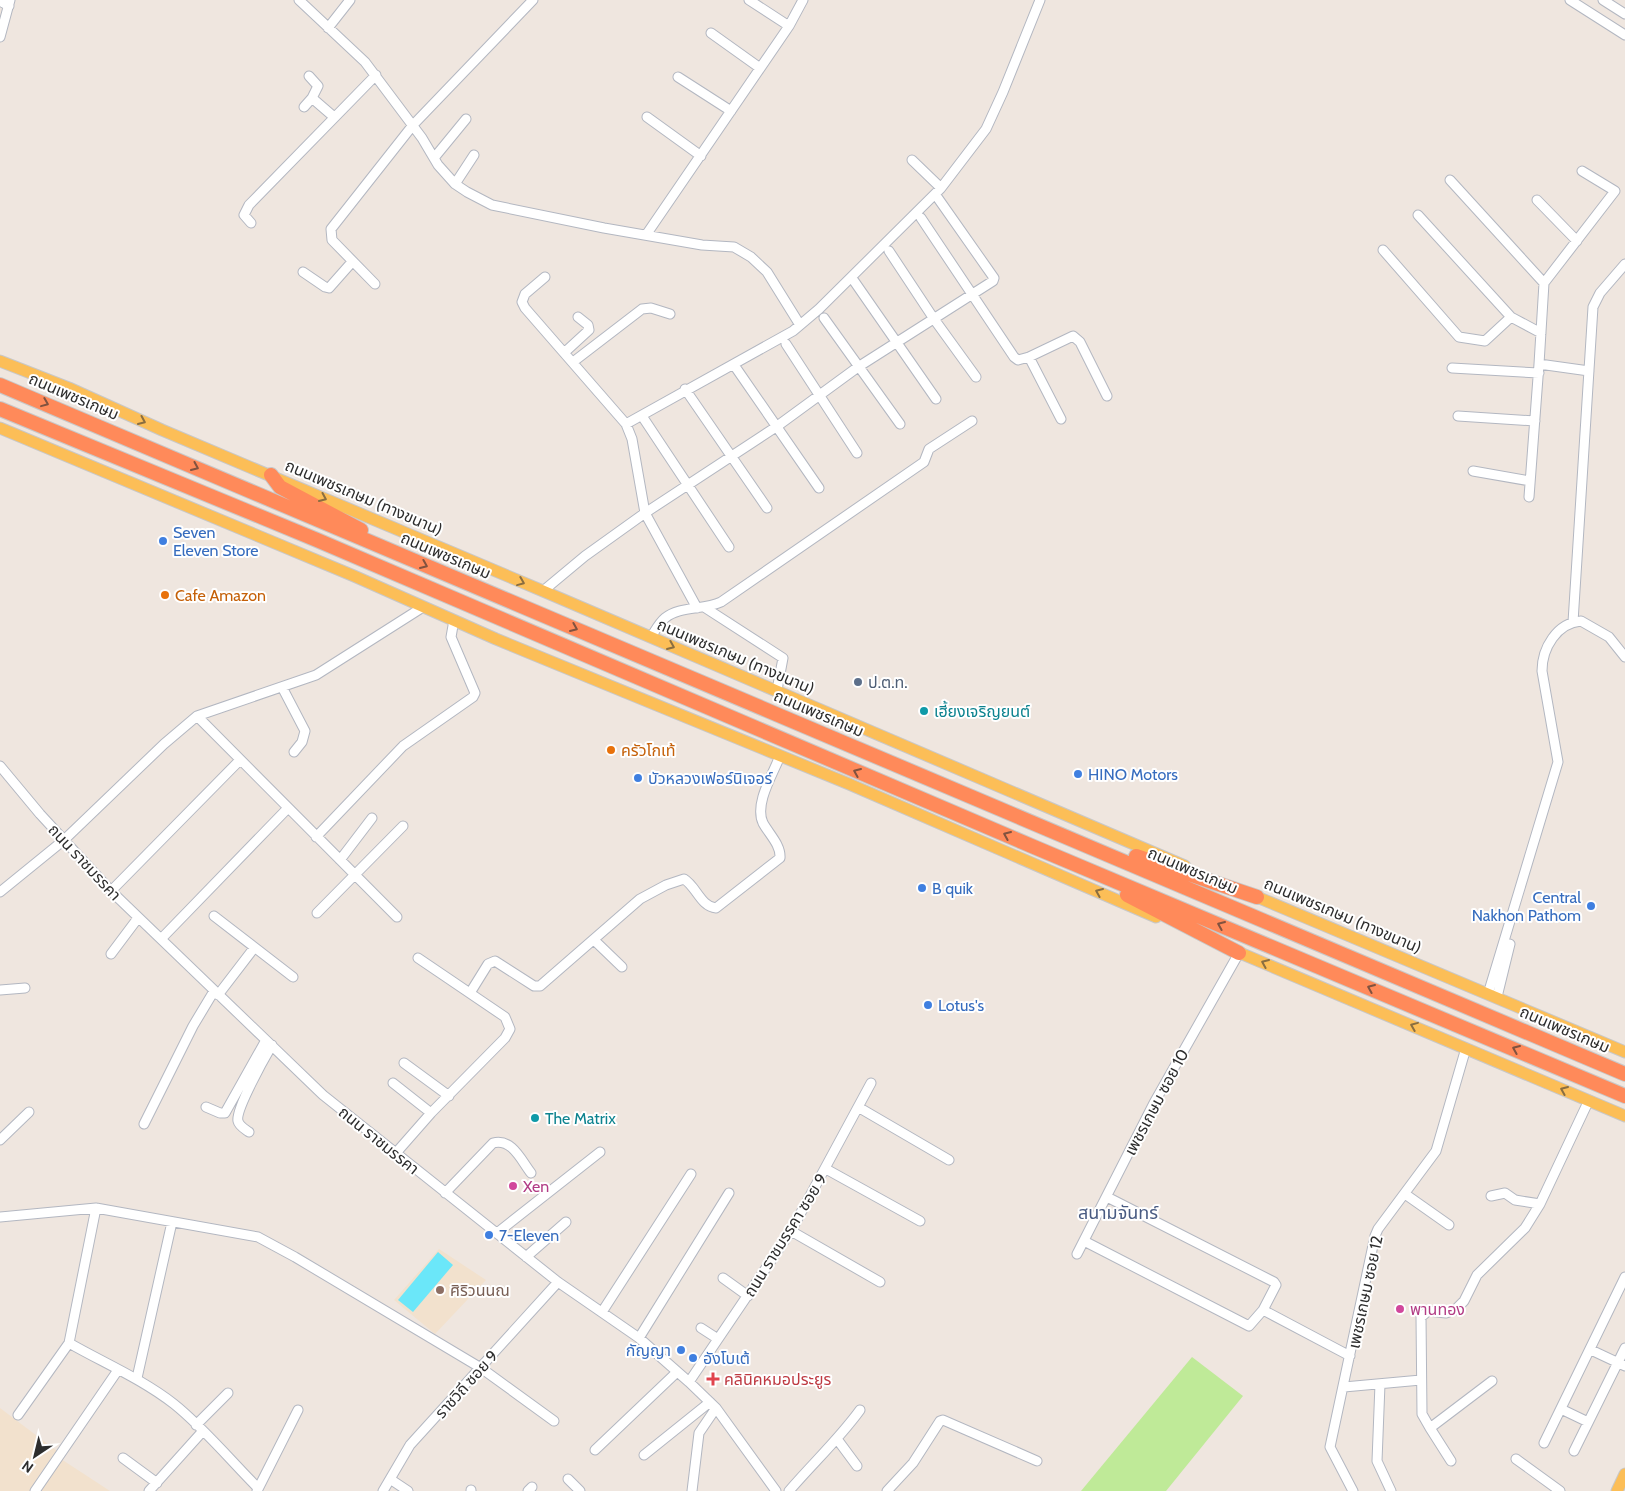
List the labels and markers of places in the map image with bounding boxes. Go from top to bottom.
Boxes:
place label: Seven Eleven Store [173,523,258,560]
marker: Seven Eleven Store [157,535,169,547]
place label: Cafe Amazon [175,586,266,605]
marker: Cafe Amazon [159,589,171,601]
place label: ป.ต.ท. [868,673,908,692]
marker: ป.ต.ท. [852,676,864,688]
place label: เฮี้ยงเจริญยนต์ [934,700,1030,721]
marker: เฮี้ยงเจริญยนต์ [918,705,930,717]
place label: ครัวโกเท้ [621,741,676,760]
marker: ครัวโกเท้ [605,744,617,756]
place label: HINO Motors [1088,765,1178,784]
marker: HINO Motors [1072,768,1084,780]
place label: บัวหลวงเฟอร์นิเจอร์ [648,769,773,788]
marker: บัวหลวงเฟอร์นิเจอร์ [632,772,644,784]
place label: B quik [932,879,974,898]
marker: B quik [916,882,928,894]
place label: Central Nakhon Pathom [1472,888,1581,925]
marker: Central Nakhon Pathom [1585,900,1597,912]
place label: Lotus's [938,996,985,1015]
marker: Lotus's [922,999,934,1011]
place label: The Matrix [545,1109,616,1128]
marker: The Matrix [529,1112,541,1124]
place label: Xen [523,1177,549,1196]
marker: Xen [507,1180,519,1192]
place label: 7-Eleven [499,1226,559,1245]
marker: 7-Eleven [483,1229,495,1241]
place label: ศิริวนนณ [450,1281,510,1300]
marker: ศิริวนนณ [434,1284,446,1296]
place label: พานทอง [1410,1300,1465,1319]
marker: พานทอง [1394,1303,1406,1315]
place label: กัญญา [626,1341,671,1360]
marker: กัญญา [675,1344,687,1356]
place label: อังโบเต้ [703,1349,750,1368]
marker: อังโบเต้ [687,1352,699,1364]
place label: คลินิคหมอประยูร [724,1370,831,1389]
marker: คลินิคหมอประยูร [706,1372,720,1386]

